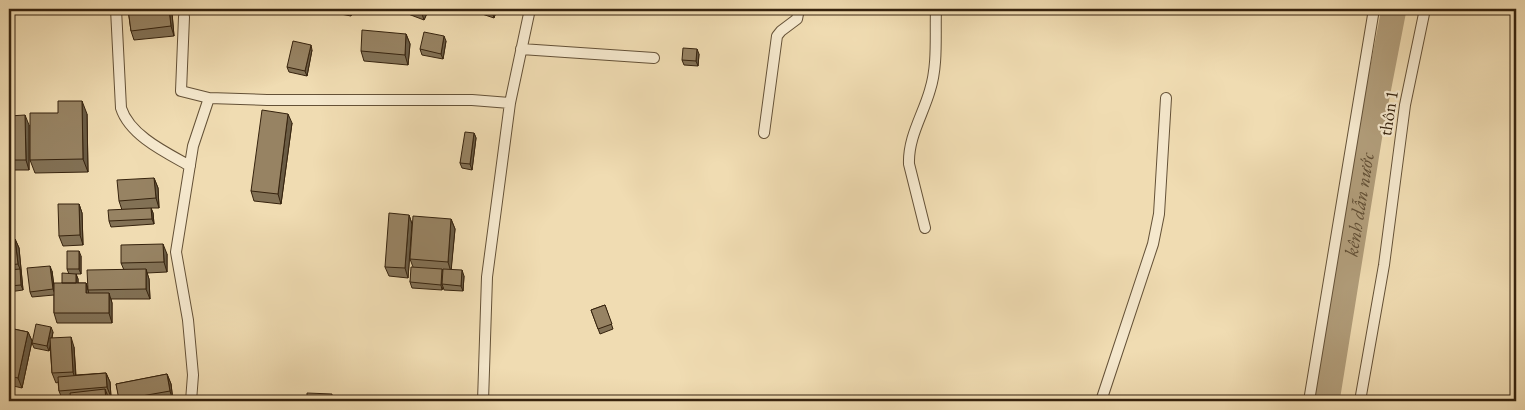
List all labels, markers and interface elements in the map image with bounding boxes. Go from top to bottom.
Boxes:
street label: thôn 1 [1373,89,1403,137]
water label: kênh dẫn nước [1338,150,1380,258]

